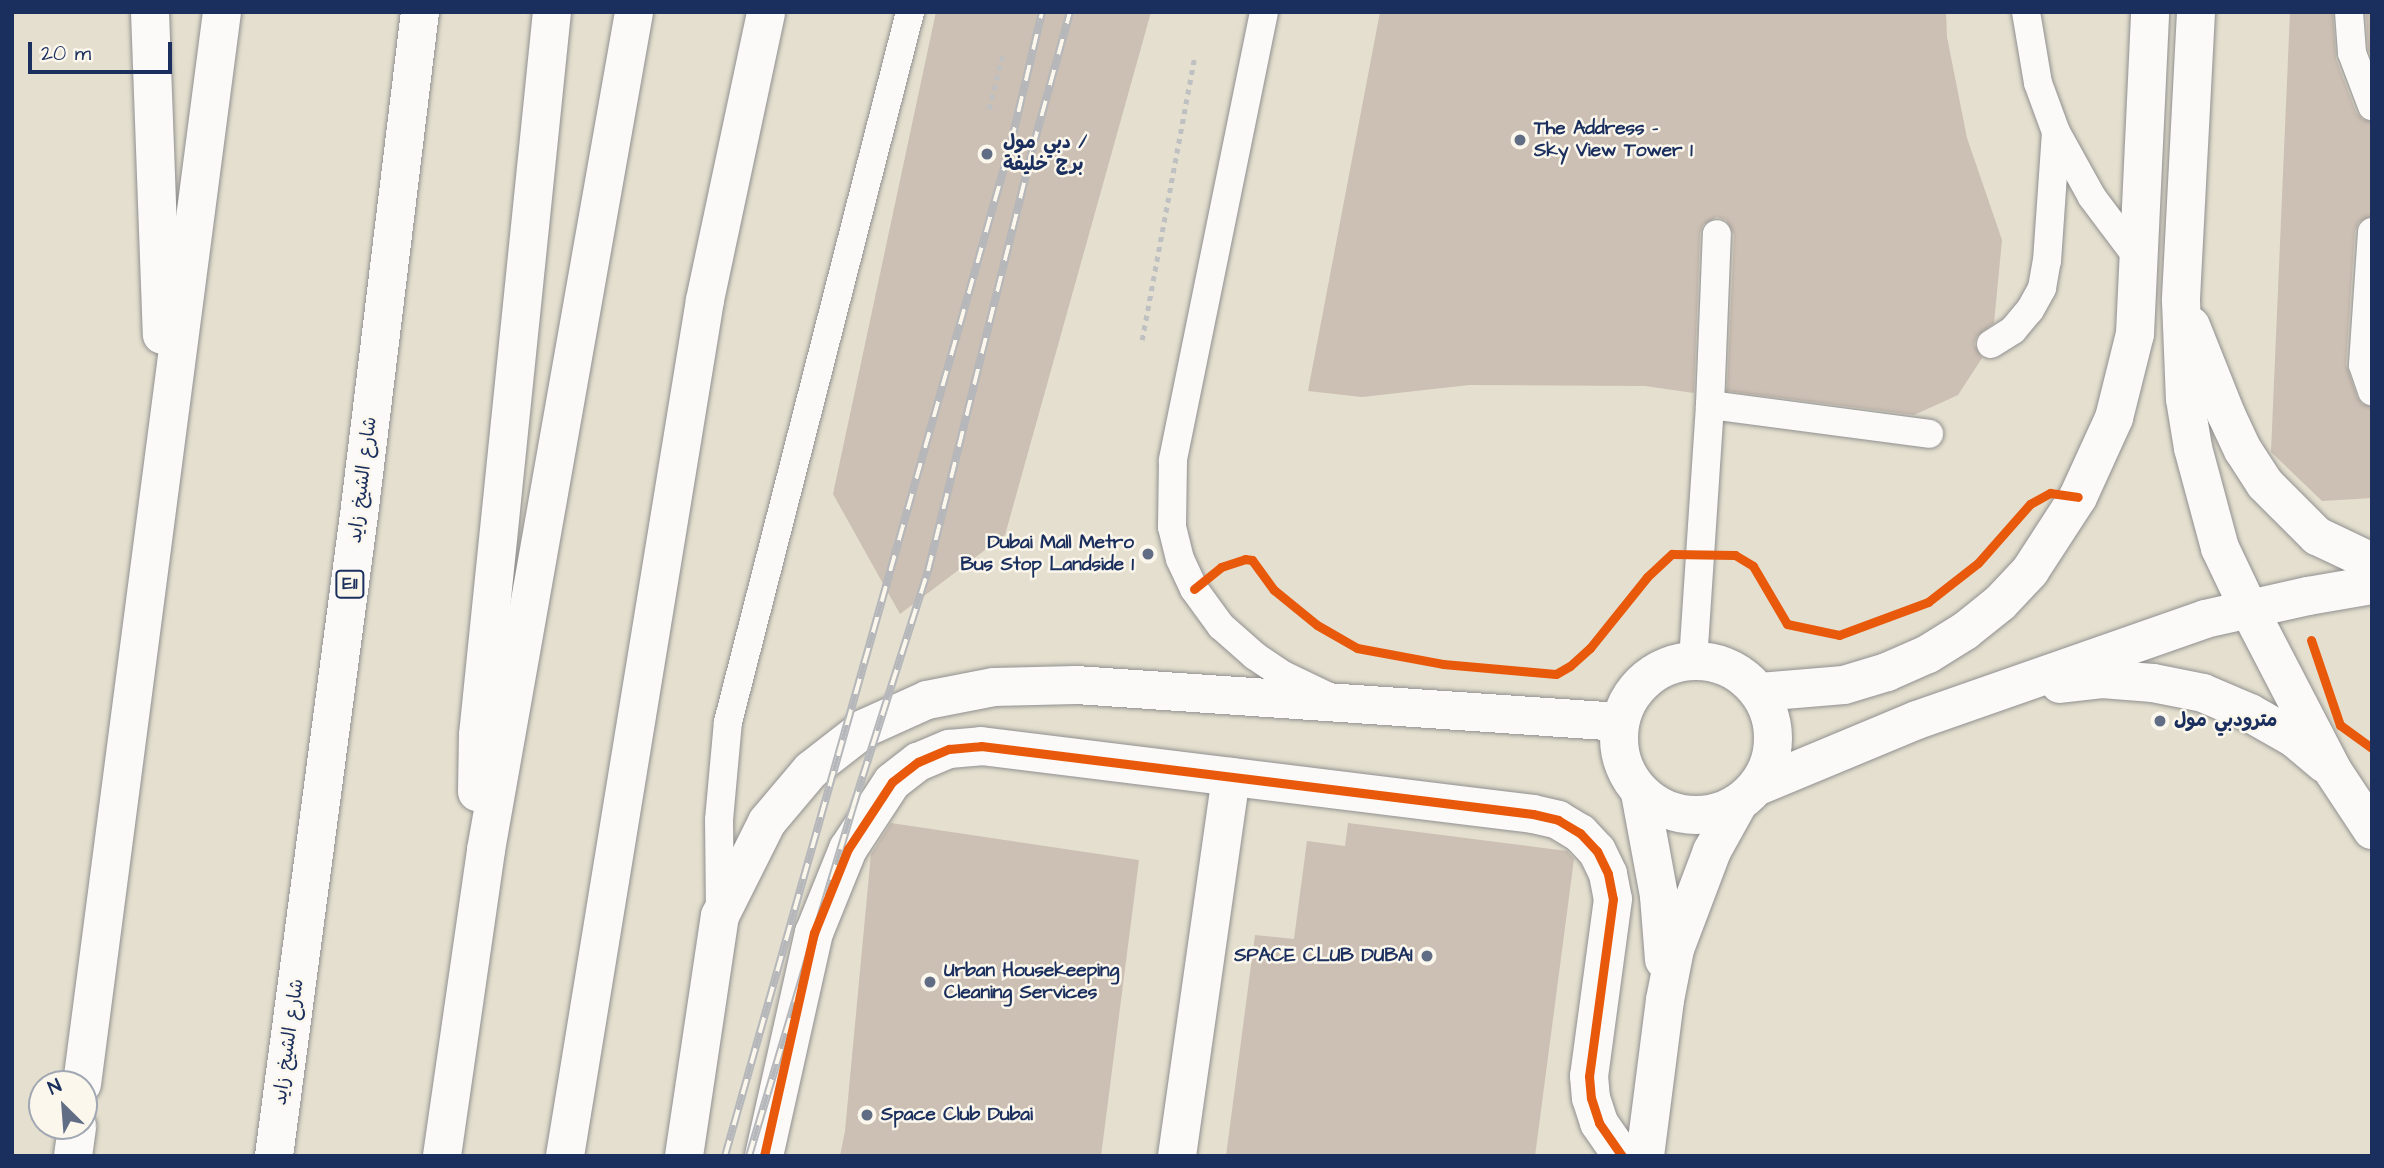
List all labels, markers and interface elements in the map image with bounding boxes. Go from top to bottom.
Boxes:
scale bar [32,28,175,72]
text: 20 m [41,39,91,68]
place label: The Address - Sky View Tower 1 [1534,118,1693,162]
place label: دبي مول / برج خليفة [1003,132,1087,176]
marker: The Address - Sky View Tower 1 [1512,132,1528,148]
marker: دبي مول / برج خليفة [977,144,997,164]
street label: شارع الشيخ زايد [344,415,382,545]
place label: Dubai Mall Metro Bus Stop Landside 1 [960,532,1134,576]
marker: Dubai Mall Metro Bus Stop Landside 1 [1140,546,1156,562]
road number: E11 [334,570,366,598]
place label: مترودبي مول [2174,710,2277,732]
marker: مترودبي مول [2152,713,2168,729]
place label: SPACE CLUB DUBAI [1234,945,1413,967]
marker: SPACE CLUB DUBAI [1419,948,1435,964]
place label: Urban Housekeeping Cleaning Services [944,960,1119,1004]
marker: Urban Housekeeping Cleaning Services [922,974,938,990]
street label: شارع الشيخ زايد [269,977,309,1107]
north arrow [28,1070,98,1140]
text: N [44,1073,66,1102]
place label: Space Club Dubai [881,1104,1033,1126]
marker: Space Club Dubai [859,1107,875,1123]

